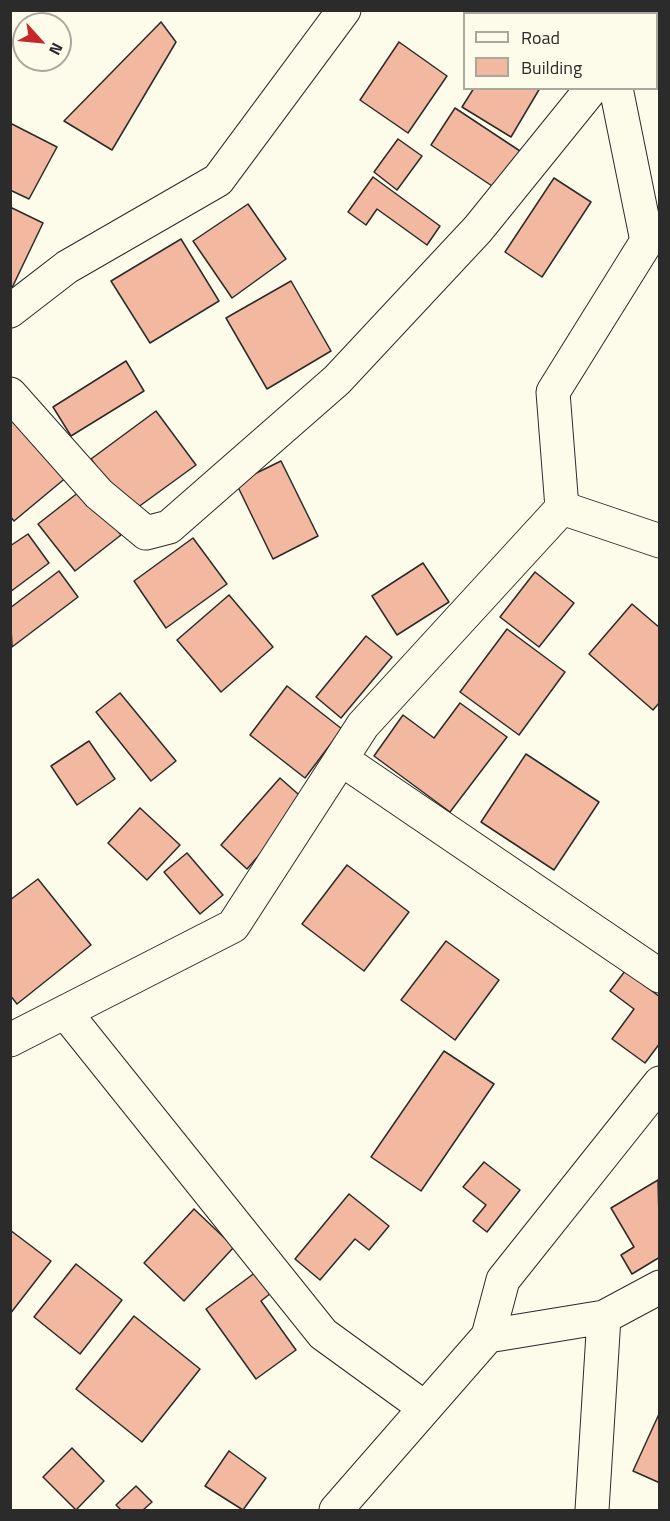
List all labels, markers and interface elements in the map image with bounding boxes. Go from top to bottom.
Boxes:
north arrow [12,12,72,72]
legend [463,12,658,90]
text: Road [521,24,560,51]
text: N [43,39,69,60]
text: Building [521,54,582,81]

